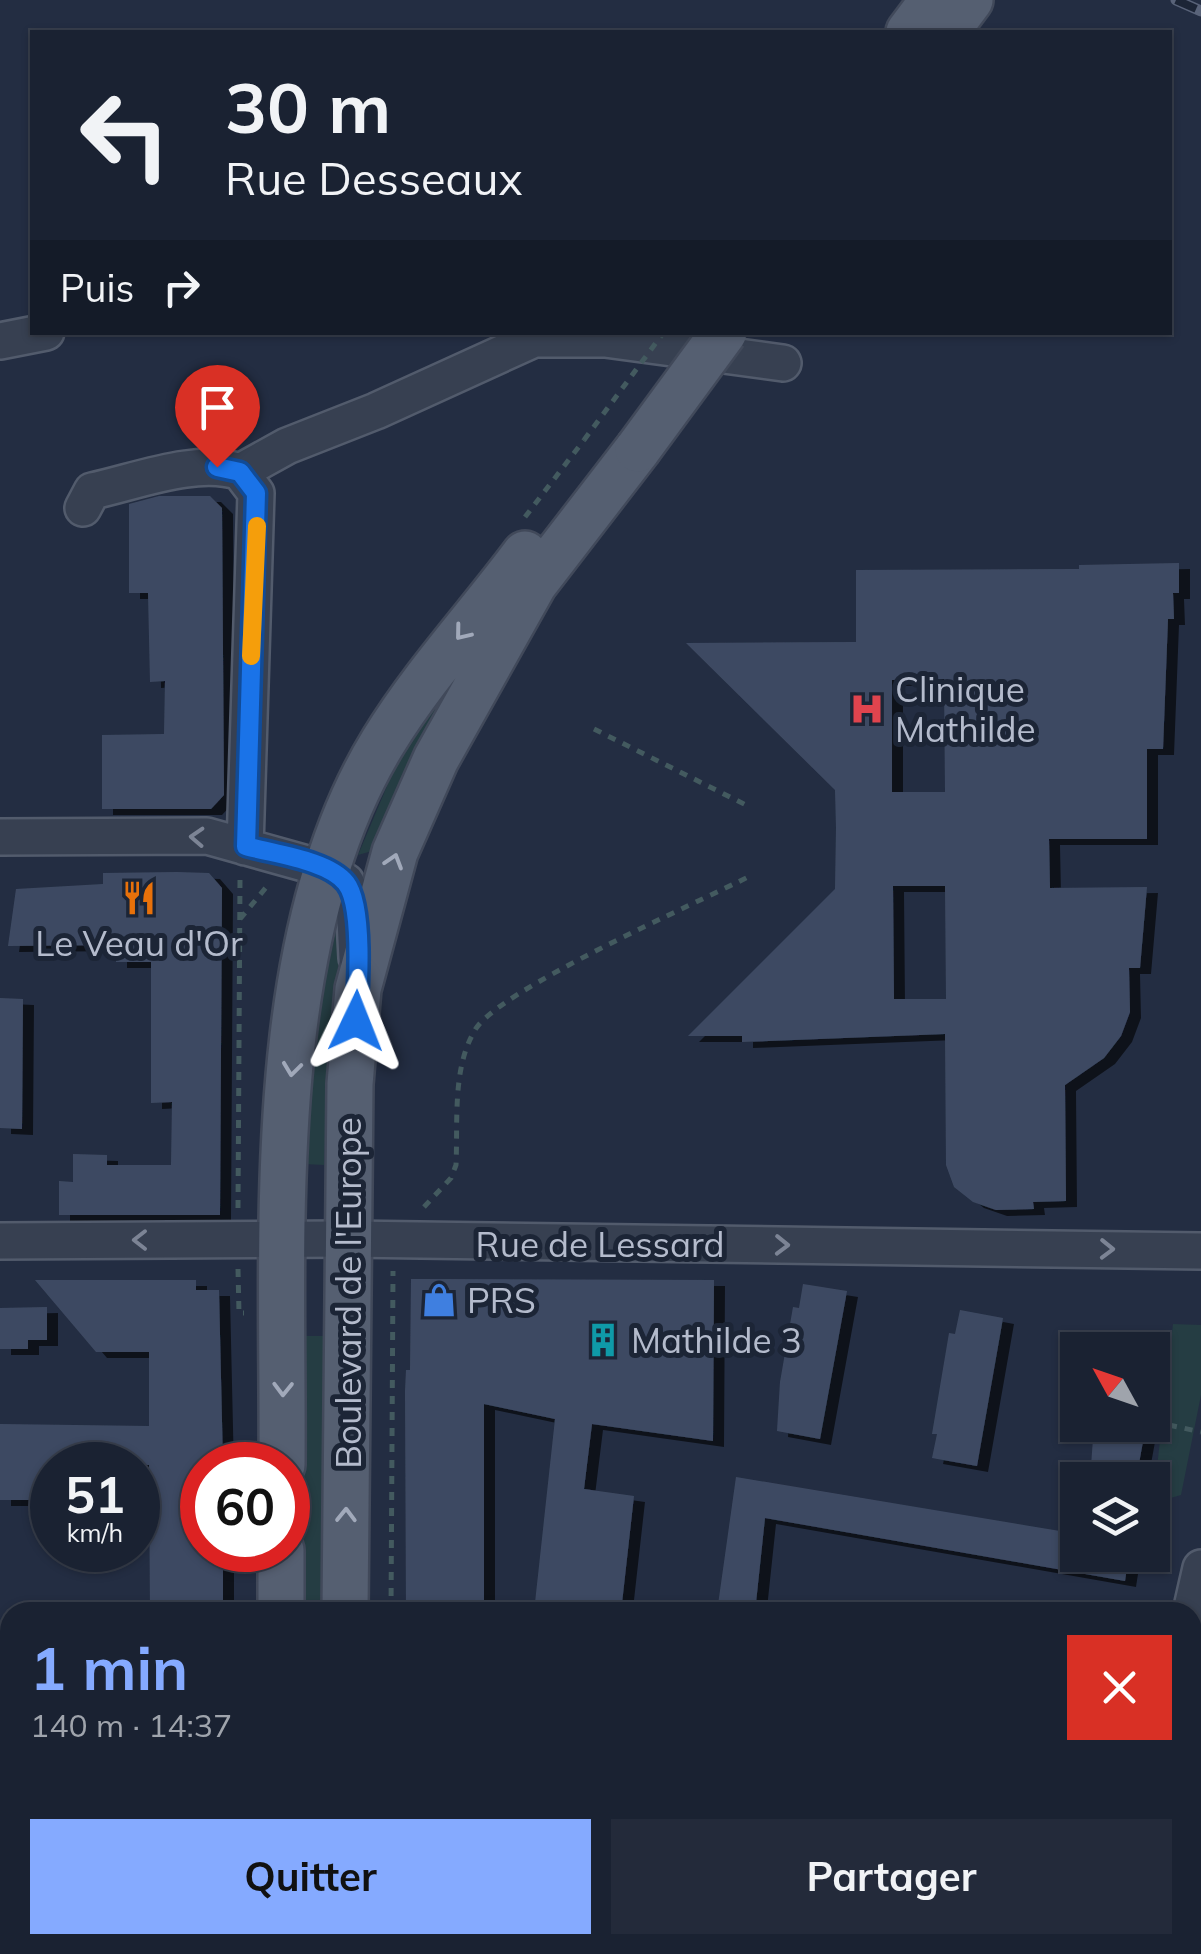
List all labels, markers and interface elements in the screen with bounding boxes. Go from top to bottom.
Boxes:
text: 30 m [225,63,391,151]
icon: left [60,70,190,200]
text: Rue Desseaux [225,150,523,206]
icon: right [154,260,209,315]
text: Puis [60,264,134,312]
pin [175,365,260,468]
icon: arrive [190,380,245,435]
one-way arrow [456,622,474,640]
place label: Clinique Mathilde [895,667,1036,751]
hospital icon: Clinique Mathilde [848,690,886,728]
one-way arrow [188,827,204,848]
one-way arrow [382,854,403,871]
restaurant icon: Le Veau d'Or [120,879,158,917]
place label: Le Veau d'Or [35,921,243,965]
position arrow [304,969,408,1073]
one-way arrow [282,1061,303,1077]
street label: Boulevard de l'Europe [326,1117,370,1469]
street label: Rue de Lessard [476,1222,724,1266]
one-way arrow [132,1229,148,1251]
one-way arrow [774,1234,790,1256]
one-way arrow [1099,1239,1115,1260]
place label: PRS [467,1278,536,1322]
shop icon: PRS [420,1281,458,1319]
place label: Mathilde 3 [631,1318,802,1362]
building icon: Mathilde 3 [584,1321,622,1359]
north arrow [1060,1332,1170,1442]
map controls [1060,1332,1170,1572]
one-way arrow [272,1382,294,1397]
speed limit sign: 60 [180,1442,310,1572]
button: layers [1060,1462,1170,1572]
text: 51 [65,1463,125,1526]
one-way arrow [336,1507,357,1523]
text: km/h [67,1517,123,1548]
text: 1 min [30,1630,188,1705]
button: close [1067,1635,1172,1740]
text: 140 m · 14:37 [30,1705,232,1745]
button: Quitter [30,1819,591,1934]
button: Partager [611,1819,1172,1934]

